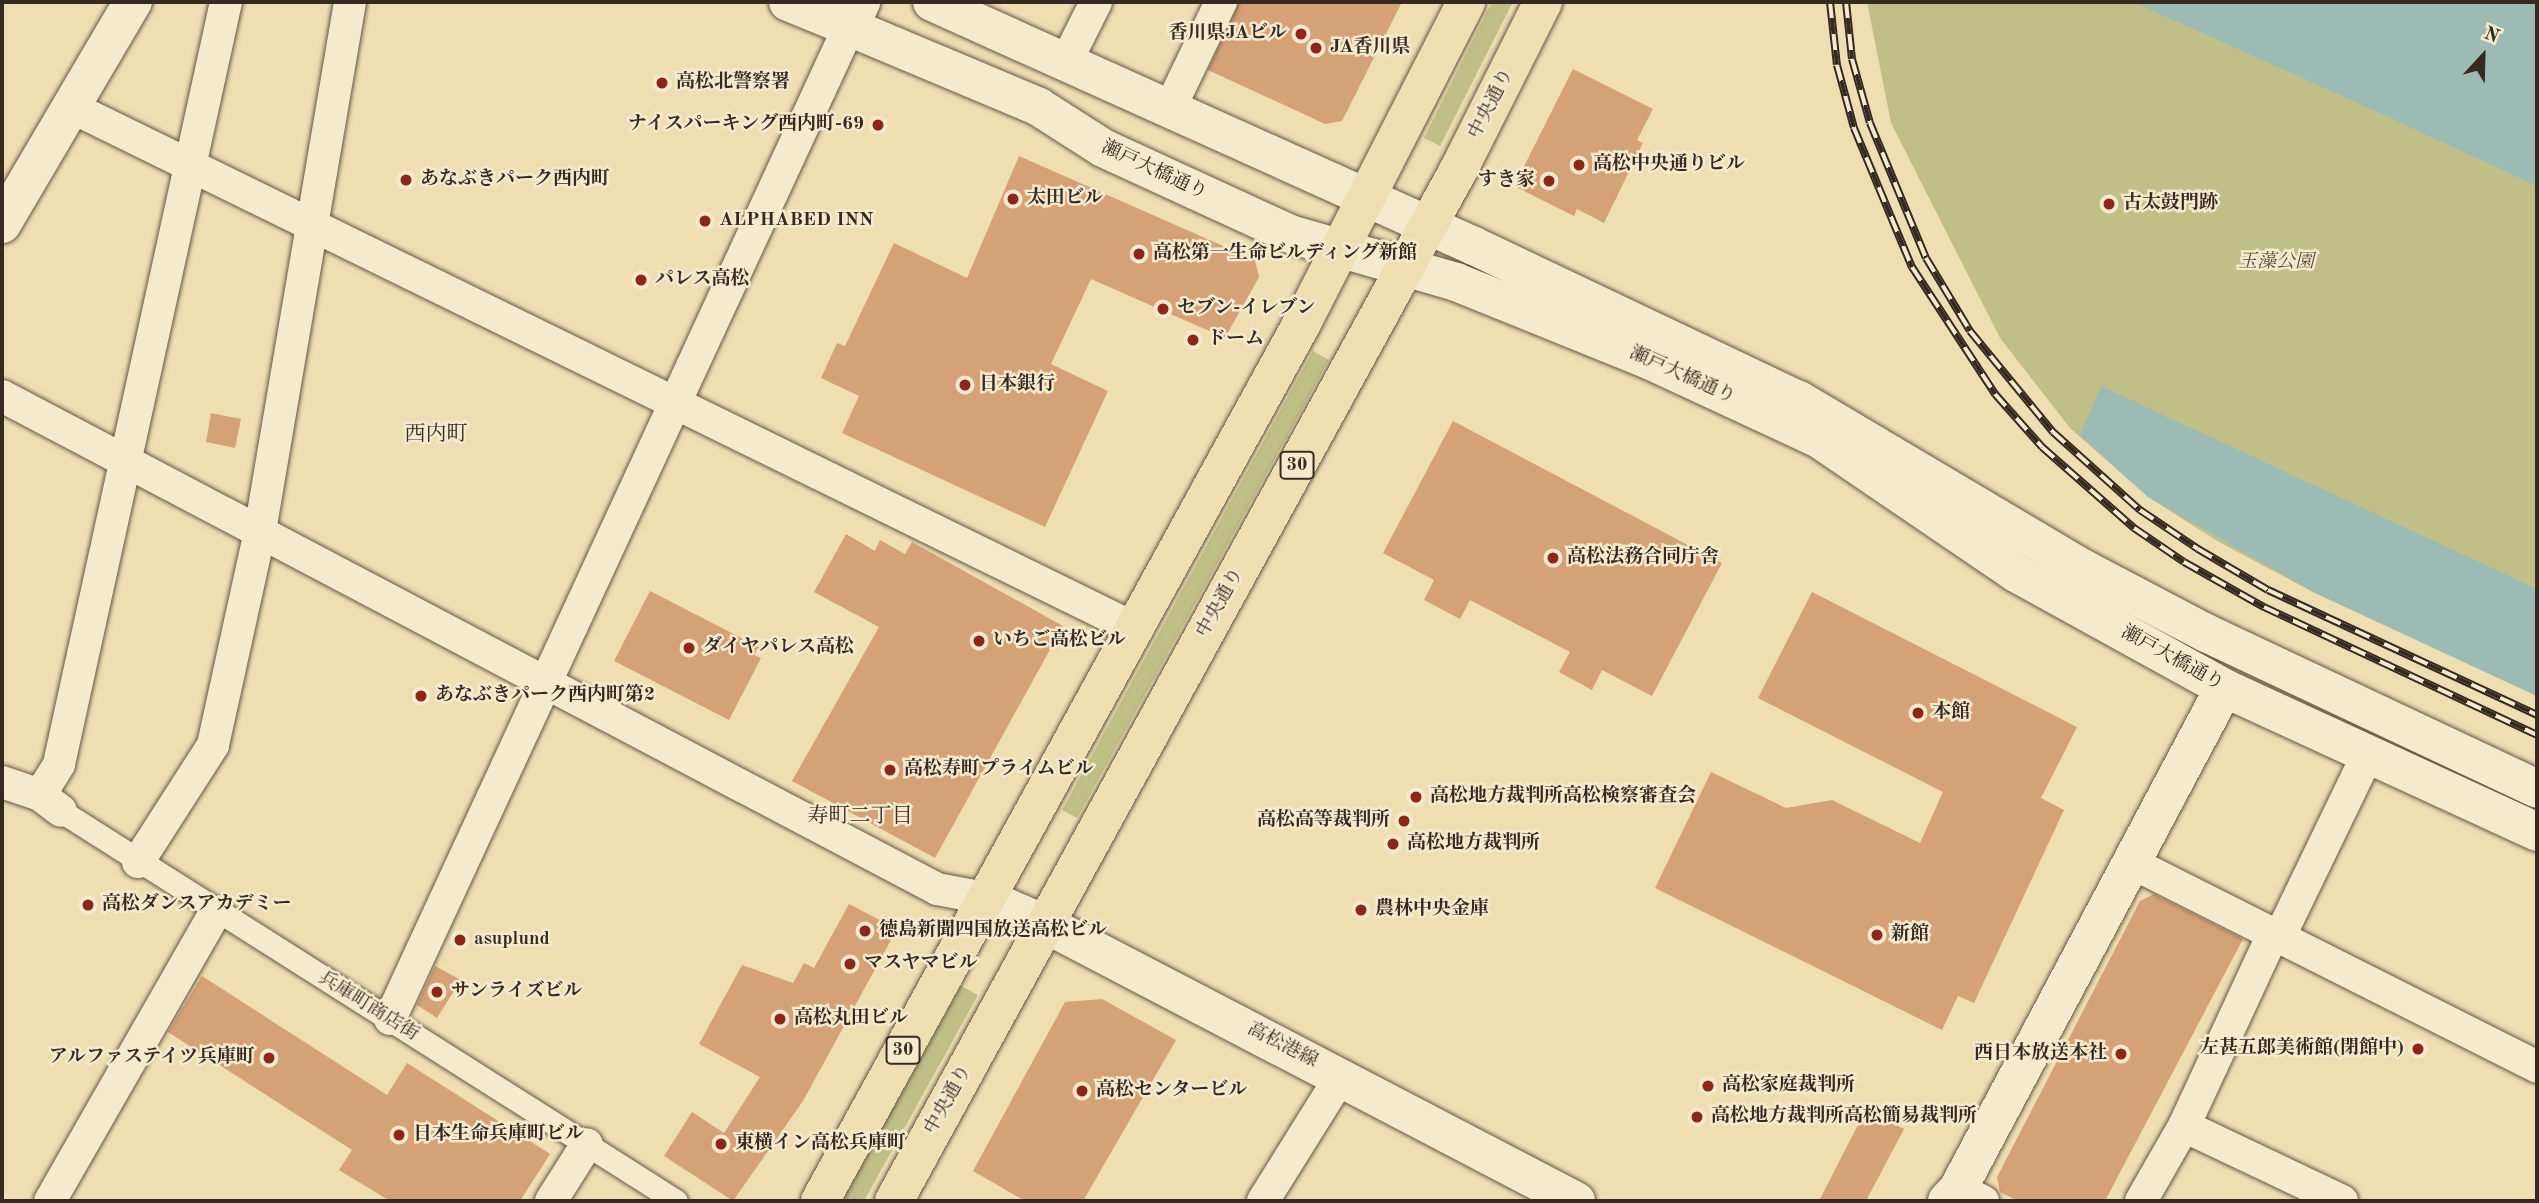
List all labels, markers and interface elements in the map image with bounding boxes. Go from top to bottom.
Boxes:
north arrow [2448,21,2518,91]
place label: 香川県JAビル [1168,23,1287,45]
text: N [2481,25,2501,48]
marker: 香川県JAビル [1293,26,1309,42]
place label: JA香川県 [1330,37,1411,59]
marker: JA香川県 [1308,40,1324,56]
street label: 中央通り [1465,65,1519,143]
place label: 高松北警察署 [676,72,790,94]
marker: 高松北警察署 [654,75,670,91]
place label: ナイスパーキング西内町-69 [626,114,864,136]
marker: ナイスパーキング西内町-69 [870,117,886,133]
street label: 瀬戸大橋通り [1098,137,1210,205]
place label: 高松中央通りビル [1593,154,1745,176]
marker: 高松中央通りビル [1571,157,1587,173]
place label: あなぶきパーク西内町 [420,169,610,191]
place label: すき家 [1478,170,1535,192]
marker: あなぶきパーク西内町 [398,172,414,188]
marker: すき家 [1541,173,1557,189]
place label: 太田ビル [1027,188,1103,210]
marker: 太田ビル [1005,191,1021,207]
place label: 古太鼓門跡 [2123,193,2218,215]
marker: 古太鼓門跡 [2101,196,2117,212]
place label: ALPHABED INN [719,210,874,232]
marker: ALPHABED INN [697,213,713,229]
place label: 高松第一生命ビルディング新館 [1153,243,1419,265]
marker: 高松第一生命ビルディング新館 [1131,246,1147,262]
park label: 玉藻公園 [2238,252,2314,274]
place label: パレス高松 [655,269,750,291]
marker: パレス高松 [633,272,649,288]
place label: セブン-イレブン [1177,298,1317,320]
marker: セブン-イレブン [1155,301,1171,317]
place label: ドーム [1207,329,1264,351]
marker: ドーム [1185,332,1201,348]
street label: 瀬戸大橋通り [1625,342,1739,410]
place label: 日本銀行 [979,374,1055,396]
marker: 日本銀行 [957,377,973,393]
district label: 西内町 [405,422,467,448]
road number: 30 [1280,450,1314,480]
place label: 高松法務合同庁舎 [1567,547,1719,569]
marker: 高松法務合同庁舎 [1545,550,1561,566]
street label: 中央通り [1193,564,1249,642]
street label: 瀬戸大橋通り [2117,621,2227,697]
place label: いちご高松ビル [993,630,1126,652]
marker: いちご高松ビル [971,633,987,649]
place label: ダイヤパレス高松 [703,637,855,659]
marker: ダイヤパレス高松 [681,640,697,656]
place label: あなぶきパーク西内町第2 [435,685,655,707]
marker: あなぶきパーク西内町第2 [413,688,429,704]
place label: 本館 [1932,702,1970,724]
marker: 本館 [1910,705,1926,721]
place label: 高松寿町プライムビル [904,759,1094,781]
marker: 高松寿町プライムビル [882,762,898,778]
place label: 高松地方裁判所高松検察審査会 [1430,786,1696,808]
marker: 高松地方裁判所高松検察審査会 [1408,789,1424,805]
district label: 寿町二丁目 [808,804,912,830]
place label: 高松高等裁判所 [1257,810,1390,832]
marker: 高松高等裁判所 [1396,813,1412,829]
place label: 高松地方裁判所 [1407,833,1540,855]
marker: 高松地方裁判所 [1385,836,1401,852]
place label: 高松ダンスアカデミー [102,894,292,916]
marker: 高松ダンスアカデミー [80,897,96,913]
place label: 農林中央金庫 [1375,899,1489,921]
marker: 農林中央金庫 [1353,902,1369,918]
place label: 徳島新聞四国放送高松ビル [879,920,1107,942]
marker: 徳島新聞四国放送高松ビル [857,923,873,939]
place label: 新館 [1891,924,1929,946]
marker: 新館 [1869,927,1885,943]
place label: asuplund [474,929,550,951]
marker: asuplund [452,932,468,948]
place label: マスヤマビル [864,953,978,975]
marker: マスヤマビル [842,956,858,972]
street label: 兵庫町商店街 [314,967,422,1047]
place label: サンライズビル [451,981,584,1003]
marker: サンライズビル [429,984,445,1000]
place label: 高松丸田ビル [794,1008,908,1030]
marker: 高松丸田ビル [772,1011,788,1027]
street label: 高松港線 [1243,1019,1321,1073]
road number: 30 [886,1036,920,1064]
place label: 左甚五郎美術館(閉館中) [2200,1038,2404,1060]
marker: 左甚五郎美術館(閉館中) [2410,1041,2426,1057]
place label: 西日本放送本社 [1974,1043,2107,1065]
marker: 西日本放送本社 [2113,1046,2129,1062]
place label: アルファステイツ兵庫町 [46,1047,255,1069]
marker: アルファステイツ兵庫町 [261,1050,277,1066]
street label: 中央通り [921,1061,977,1139]
place label: 高松家庭裁判所 [1722,1075,1855,1097]
marker: 高松家庭裁判所 [1700,1078,1716,1094]
place label: 高松センタービル [1096,1080,1248,1102]
marker: 高松センタービル [1074,1083,1090,1099]
place label: 高松地方裁判所高松簡易裁判所 [1711,1106,1977,1128]
marker: 高松地方裁判所高松簡易裁判所 [1689,1109,1705,1125]
place label: 日本生命兵庫町ビル [413,1124,584,1146]
marker: 日本生命兵庫町ビル [391,1127,407,1143]
place label: 東横イン高松兵庫町 [735,1133,906,1155]
marker: 東横イン高松兵庫町 [713,1136,729,1152]

